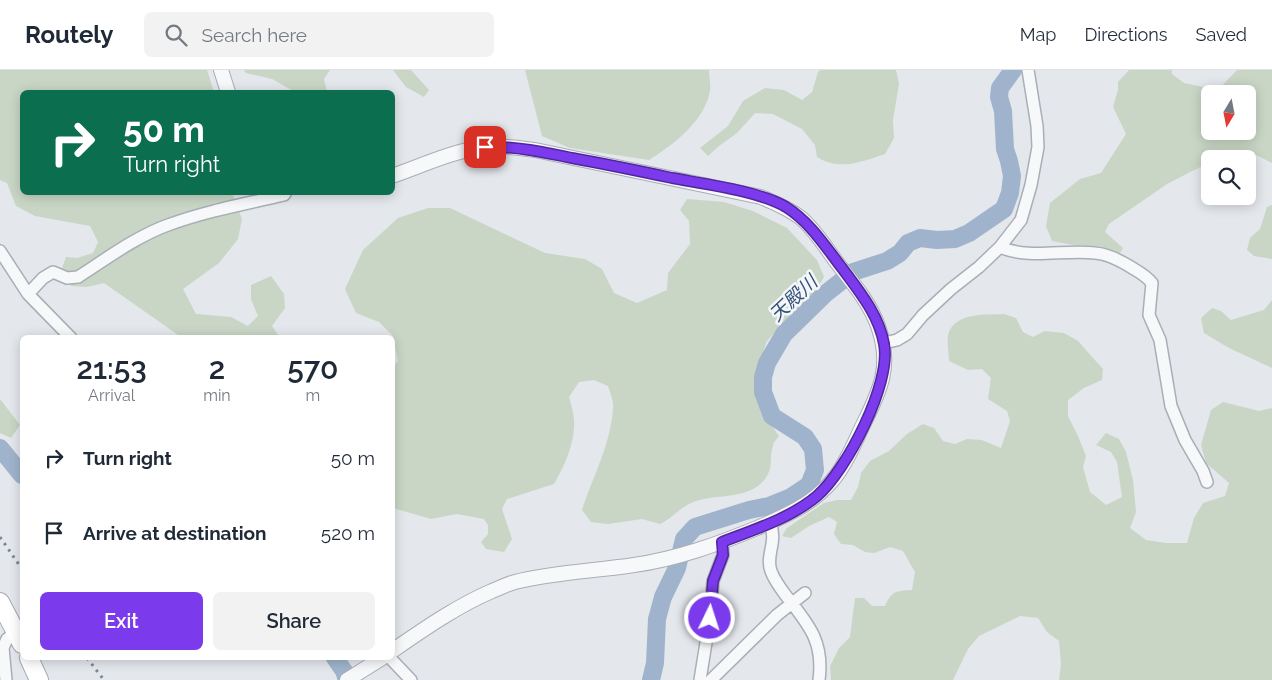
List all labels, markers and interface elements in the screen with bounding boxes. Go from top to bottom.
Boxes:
search box [144,12,494,57]
text: Routely [25,20,114,49]
icon: search [162,21,190,49]
text: Search here [202,24,307,46]
text: Map [1020,24,1056,45]
text: Directions [1084,24,1168,45]
text: Saved [1196,24,1247,45]
north arrow [1201,85,1256,140]
map controls [1201,85,1256,205]
text: 50 m [123,109,205,150]
icon: right [40,110,105,175]
pin [464,126,506,168]
icon: arrive [471,133,499,161]
button: search [1201,150,1256,205]
text: Turn right [123,151,220,177]
water label: 天殿川 [765,269,823,325]
text: 21:53 [76,351,147,386]
text: 2 [209,351,225,386]
text: 570 [287,351,339,386]
text: Arrival [88,386,135,405]
text: min [203,386,231,405]
text: m [305,386,320,405]
icon: right [40,444,68,472]
text: Turn right [83,447,172,469]
text: 50 m [331,447,375,469]
icon: arrive [40,519,68,547]
text: Arrive at destination [83,522,267,544]
text: 520 m [321,522,375,544]
position arrow [683,591,735,643]
button: Exit [40,592,203,650]
button: Share [213,592,375,650]

